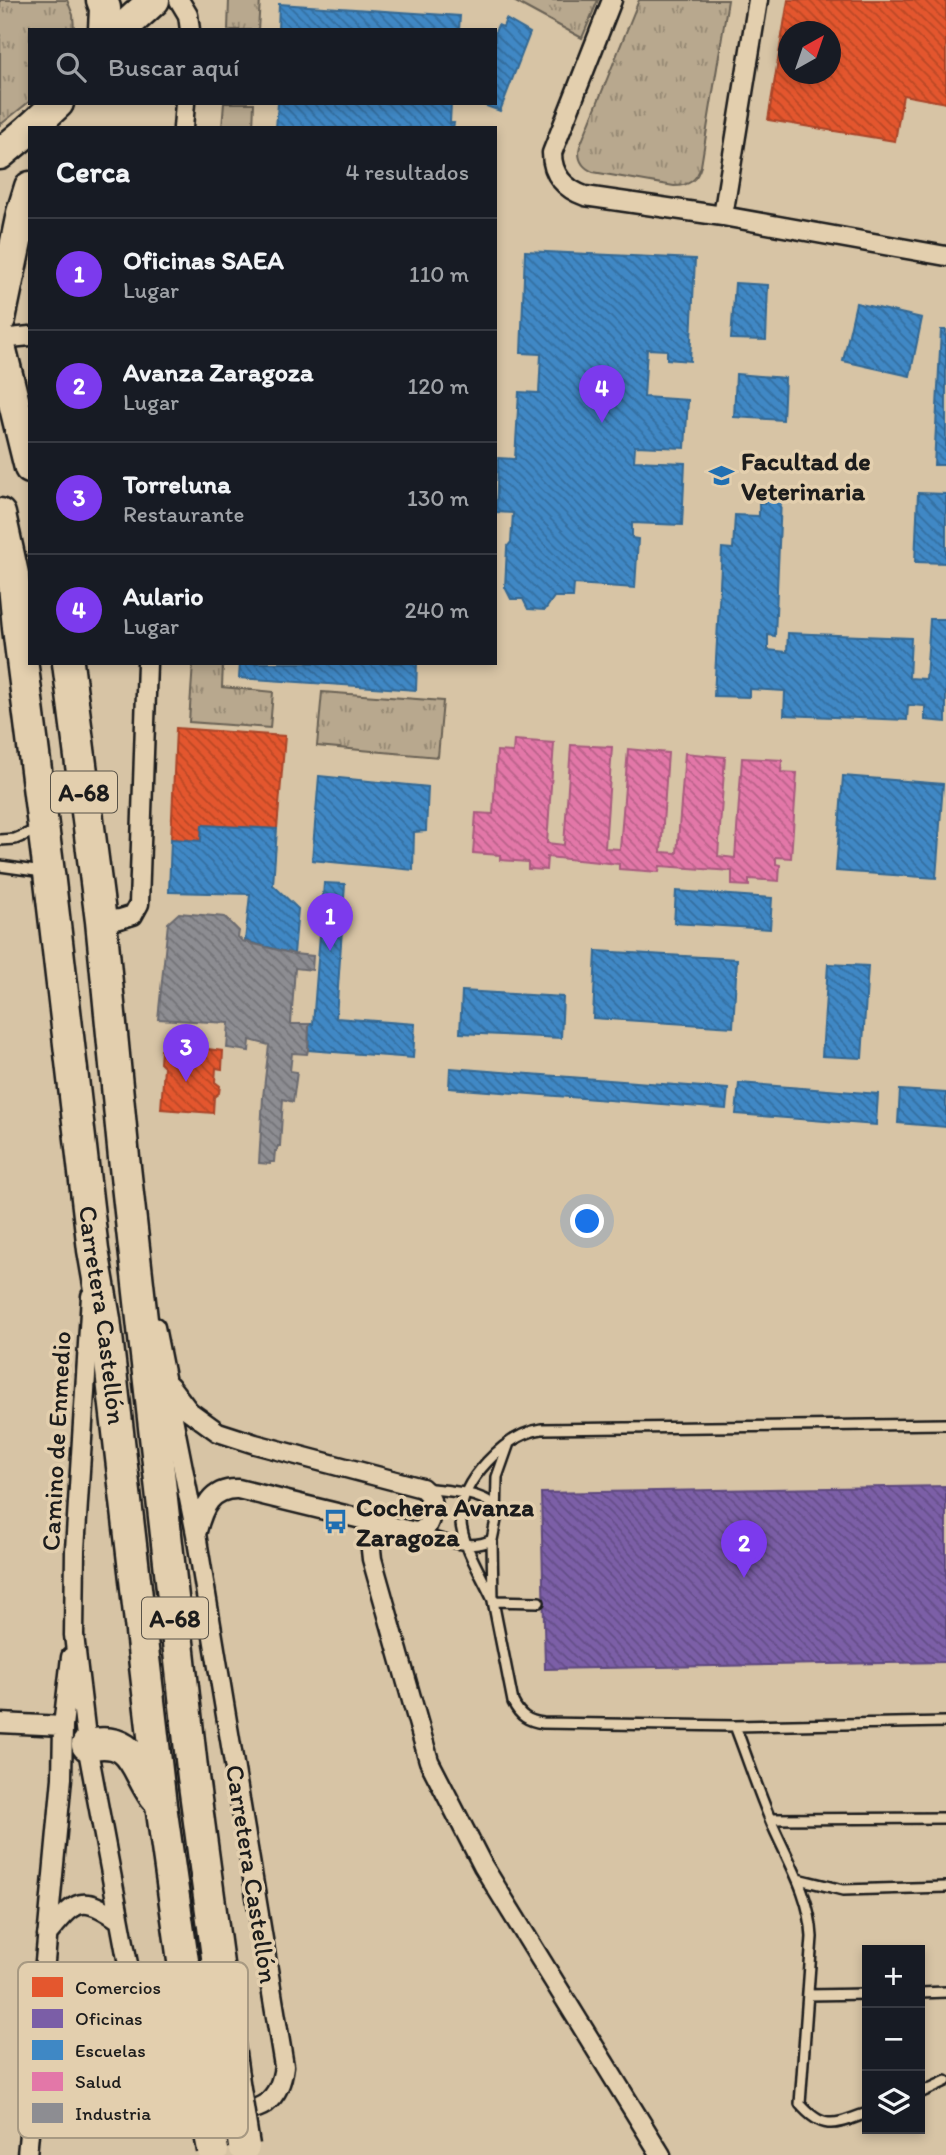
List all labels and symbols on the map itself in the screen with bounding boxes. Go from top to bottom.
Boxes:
north arrow [778,21,841,84]
pin: 4 [579,365,625,423]
place label: Facultad de Veterinaria [741,445,871,507]
school or university icon: Facultad de Veterinaria [707,462,735,490]
road number: A-68 [51,772,117,812]
pin: 1 [307,893,353,951]
pin: 3 [163,1024,209,1082]
street label: Carretera Castellón [72,1204,133,1427]
your location [570,1204,604,1238]
street label: Camino de Enmedio [34,1330,78,1552]
place label: Cochera Avanza Zaragoza [356,1491,534,1553]
bus stop icon: Cochera Avanza Zaragoza [322,1508,350,1536]
pin: 2 [721,1520,767,1578]
road number: A-68 [142,1598,208,1638]
street label: Carretera Castellón [219,1762,285,1986]
legend [18,1962,248,2138]
text: Comercios [75,1976,161,1999]
text: Oficinas [75,2007,143,2030]
text: Escuelas [75,2039,146,2062]
text: Salud [75,2070,122,2093]
text: Industria [75,2102,151,2125]

